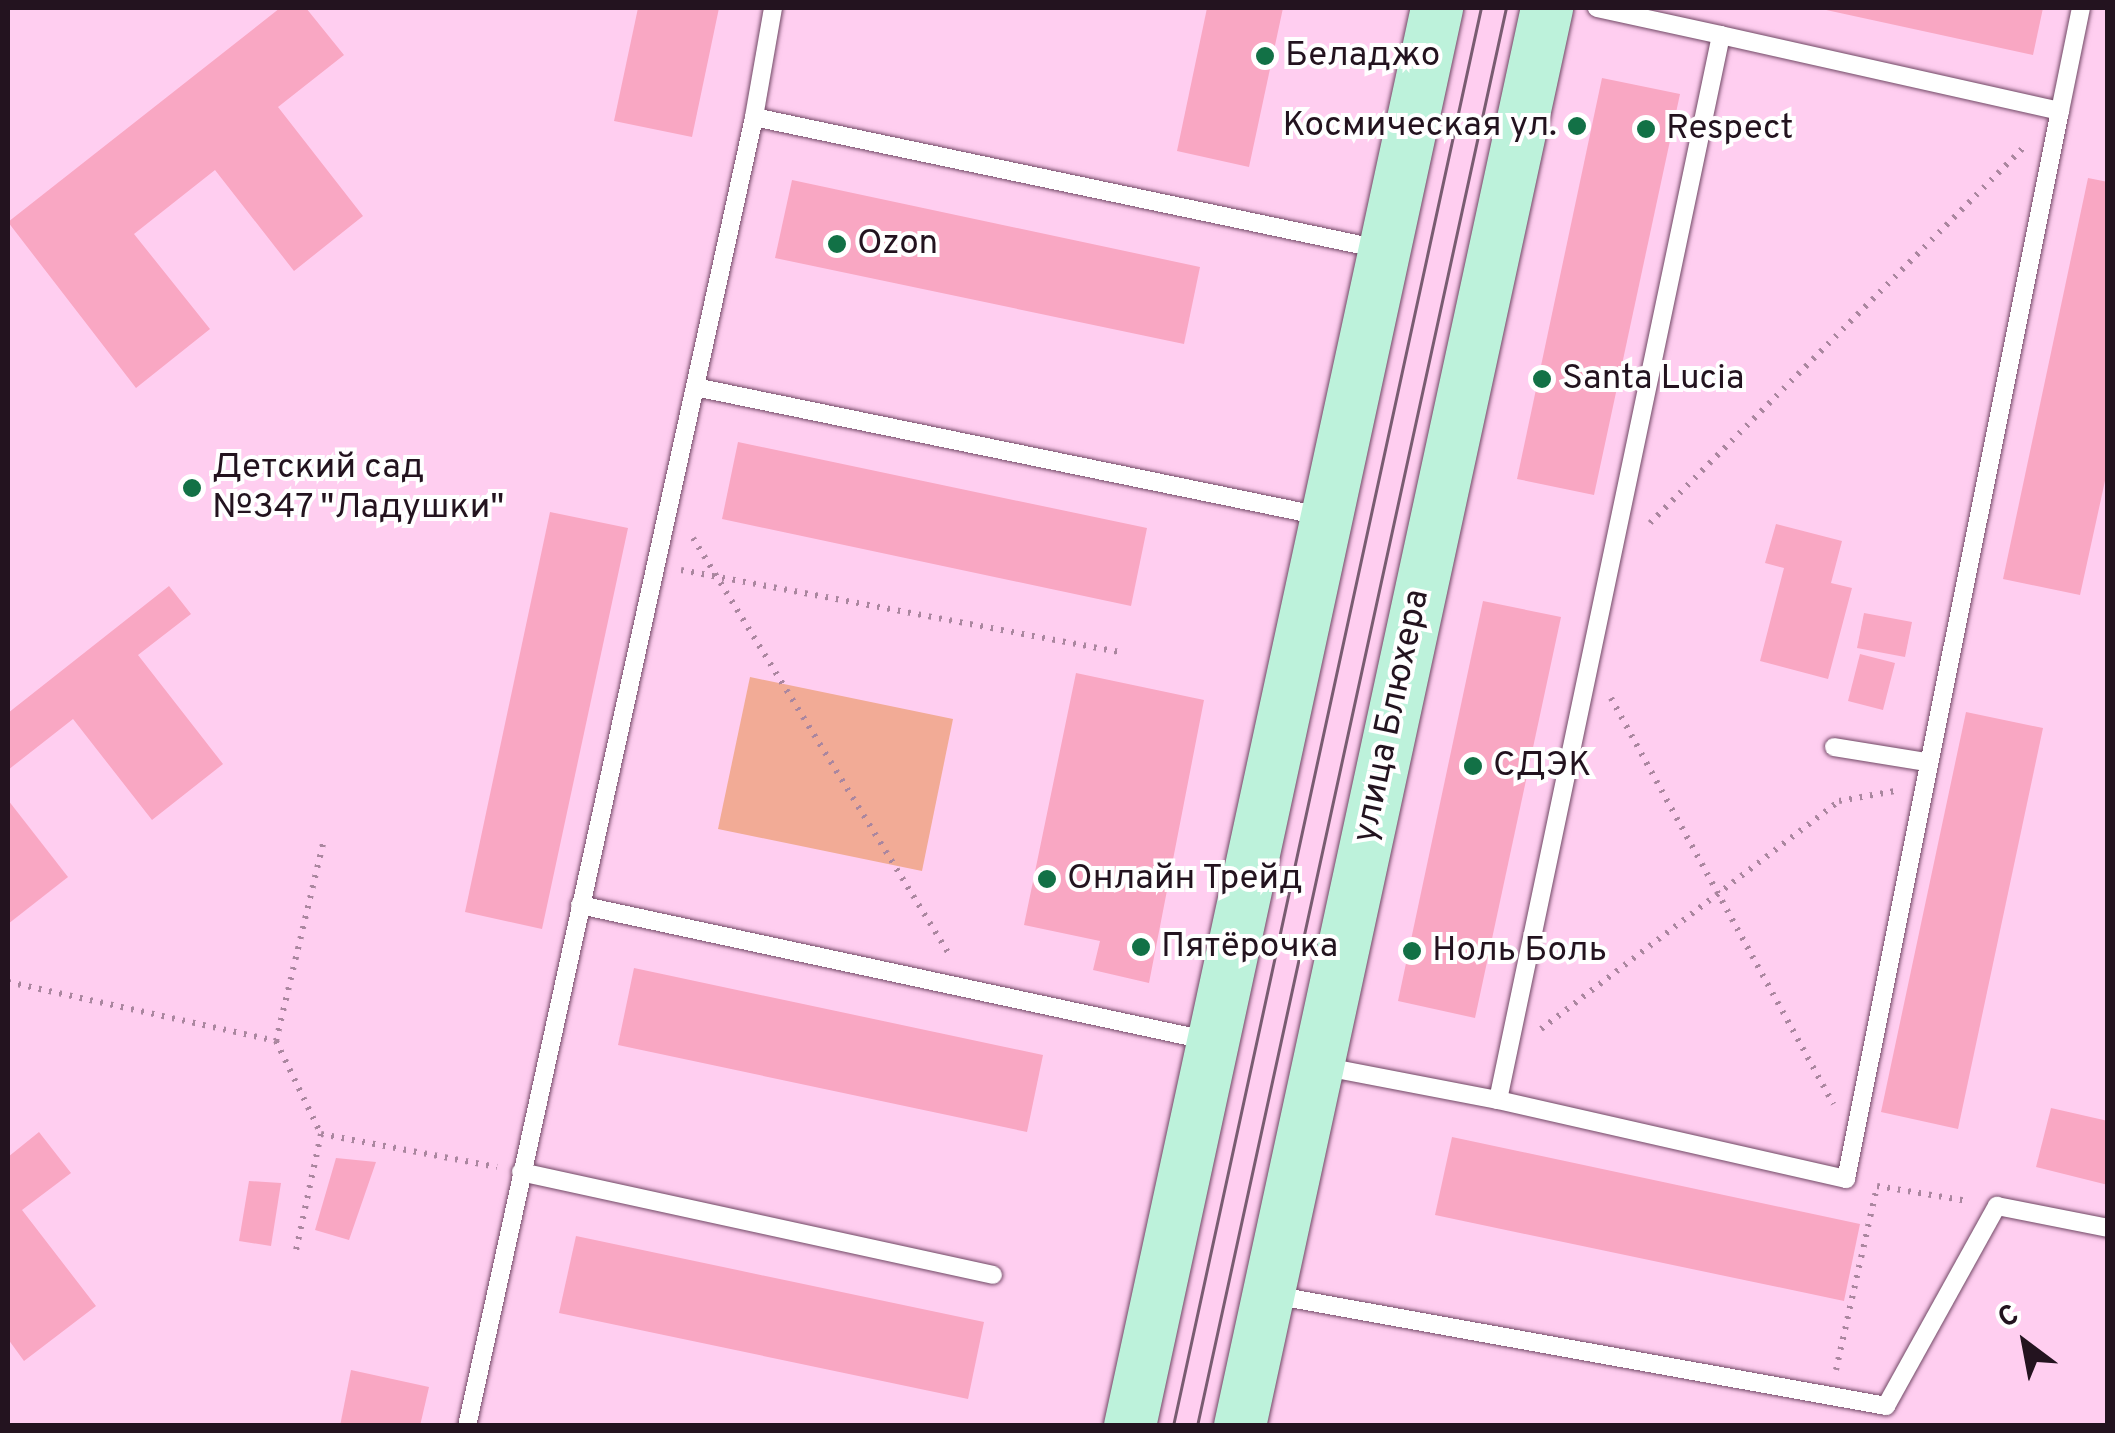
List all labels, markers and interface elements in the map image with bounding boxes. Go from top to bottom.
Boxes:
place label: Беладжо [1285,35,1440,77]
marker: Беладжо [1254,45,1276,67]
place label: Космическая ул. [1282,105,1557,147]
place label: Respect [1666,108,1793,150]
marker: Космическая ул. [1566,115,1588,137]
marker: Respect [1635,118,1657,140]
place label: Ozon [857,223,938,265]
marker: Ozon [826,233,848,255]
place label: Santa Lucia [1562,358,1744,400]
marker: Santa Lucia [1531,368,1553,390]
place label: Детский сад №347 "Ладушки" [212,447,506,529]
marker: Детский сад №347 "Ладушки" [181,477,203,499]
street label: улица Блюхера [1345,586,1439,846]
place label: СДЭК [1493,745,1591,787]
marker: СДЭК [1462,755,1484,777]
place label: Онлайн Трейд [1067,858,1304,900]
marker: Онлайн Трейд [1036,868,1058,890]
place label: Пятёрочка [1161,926,1338,968]
place label: Ноль Боль [1432,930,1607,972]
marker: Пятёрочка [1130,936,1152,958]
marker: Ноль Боль [1401,940,1423,962]
north arrow [1975,1293,2075,1393]
text: С [1992,1298,2026,1338]

